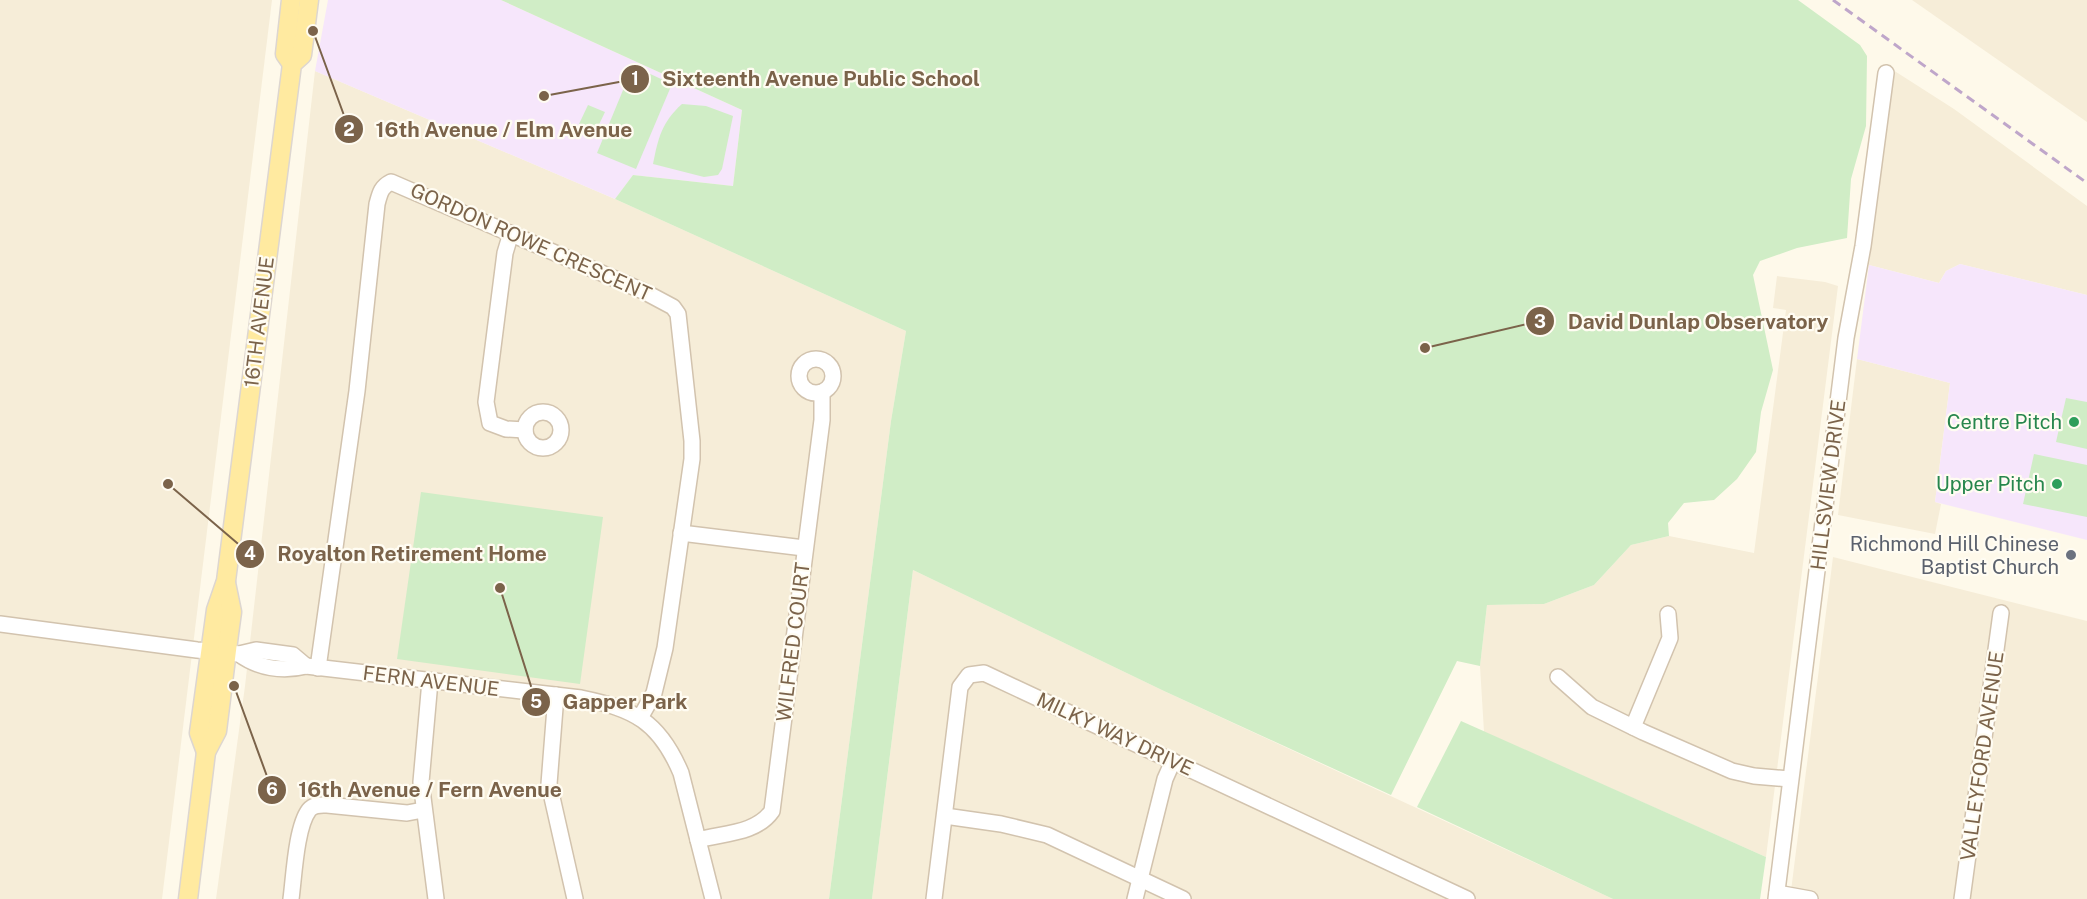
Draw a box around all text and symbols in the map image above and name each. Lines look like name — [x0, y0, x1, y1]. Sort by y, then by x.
callout: Sixteenth Avenue Public School — [620, 59, 992, 98]
text: Sixteenth Avenue Public School — [662, 66, 980, 91]
text: 1 — [631, 68, 639, 89]
callout: 16th Avenue / Elm Avenue — [334, 110, 645, 149]
text: 16th Avenue / Elm Avenue — [376, 117, 632, 142]
text: 2 — [343, 119, 355, 140]
street label: GORDON ROWE CRESCENT — [407, 178, 655, 306]
street label: 16TH AVENUE — [239, 255, 279, 389]
callout: David Dunlap Observatory — [1525, 302, 1840, 341]
text: David Dunlap Observatory — [1568, 309, 1829, 334]
text: 3 — [1534, 311, 1546, 332]
street label: HILLSVIEW DRIVE — [1806, 398, 1850, 572]
place label: Centre Pitch — [1947, 410, 2062, 434]
marker: Centre Pitch — [2067, 415, 2081, 429]
place label: Upper Pitch — [1936, 472, 2045, 496]
marker: Upper Pitch — [2050, 477, 2064, 491]
place label: Richmond Hill Chinese Baptist Church — [1850, 532, 2059, 579]
callout: Royalton Retirement Home — [235, 534, 559, 573]
text: Royalton Retirement Home — [277, 541, 547, 566]
text: 4 — [244, 543, 256, 564]
marker: Richmond Hill Chinese Baptist Church — [2064, 548, 2078, 562]
street label: WILFRED COURT — [771, 561, 815, 723]
street label: VALLEYFORD AVENUE — [1955, 650, 2009, 862]
street label: FERN AVENUE — [361, 661, 501, 701]
callout: Gapper Park — [521, 683, 700, 722]
street label: MILKY WAY DRIVE — [1033, 687, 1197, 781]
text: Gapper Park — [563, 689, 687, 714]
text: 5 — [530, 691, 542, 712]
callout: 16th Avenue / Fern Avenue — [257, 771, 574, 810]
text: 16th Avenue / Fern Avenue — [298, 777, 562, 802]
text: 6 — [266, 779, 278, 800]

